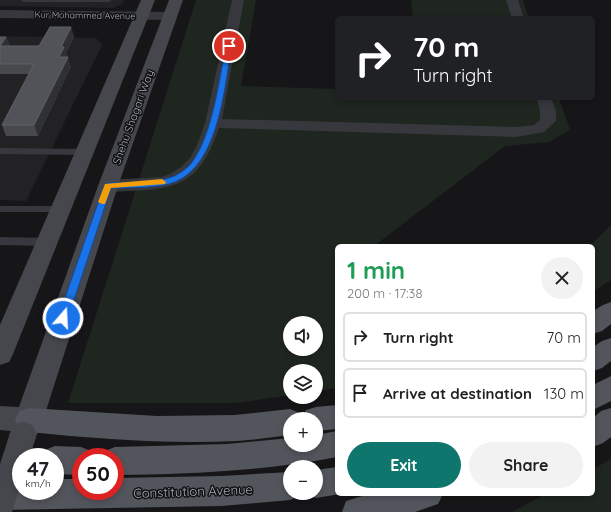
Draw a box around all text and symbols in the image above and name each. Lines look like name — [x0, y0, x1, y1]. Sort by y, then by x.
street label: Kur Mohammed Avenue — [35, 9, 135, 21]
pin — [212, 29, 246, 63]
text: 70 m — [413, 29, 479, 64]
icon: right — [347, 32, 399, 84]
icon: arrive — [218, 35, 240, 57]
text: Turn right — [413, 64, 493, 87]
street label: Shehu Shagari Way — [109, 68, 157, 166]
text: 1 min — [347, 255, 405, 285]
button: close — [541, 257, 583, 299]
text: 200 m · 17:38 — [347, 285, 422, 301]
position arrow — [42, 297, 84, 339]
map controls — [283, 316, 323, 500]
button: sound — [283, 316, 323, 356]
icon: right — [349, 326, 371, 348]
text: Turn right — [383, 328, 454, 347]
text: 70 m — [547, 328, 581, 347]
button: layers — [283, 364, 323, 404]
icon: arrive — [349, 382, 371, 404]
text: Arrive at destination — [383, 384, 532, 403]
text: 130 m — [544, 384, 584, 403]
button: + — [283, 412, 323, 452]
button: Exit — [347, 442, 461, 488]
button: Share — [469, 442, 583, 488]
speed limit sign: 50 — [72, 448, 124, 500]
text: 47 — [27, 456, 49, 481]
button: − — [283, 460, 323, 500]
text: km/h — [25, 477, 51, 490]
street label: Constitution Avenue — [133, 481, 253, 501]

